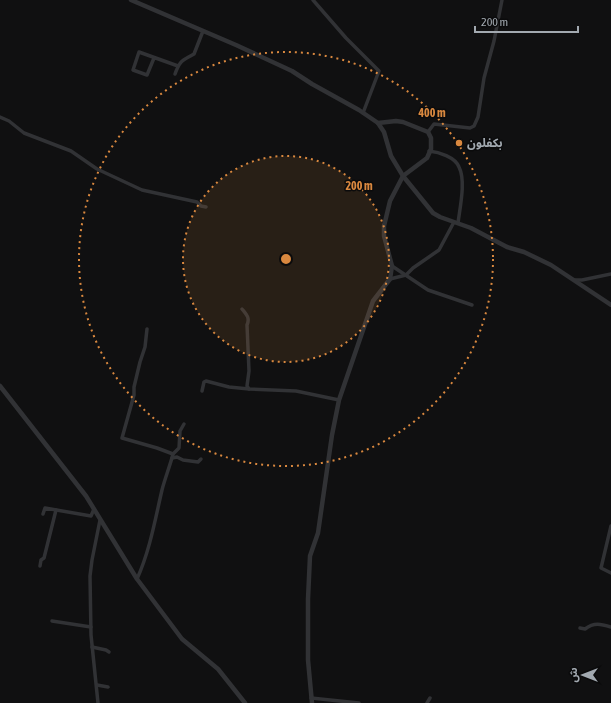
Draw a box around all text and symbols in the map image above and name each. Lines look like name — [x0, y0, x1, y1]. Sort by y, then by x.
scale bar — [475, 8, 578, 34]
text: 200 m — [481, 15, 508, 29]
text: 400 m — [417, 106, 446, 120]
place label: بكفلون — [467, 136, 503, 150]
marker: بكفلون — [454, 138, 464, 148]
text: 200 m — [345, 179, 373, 193]
centre of rings — [279, 252, 293, 266]
north arrow — [563, 655, 603, 695]
text: ش — [567, 667, 580, 683]

